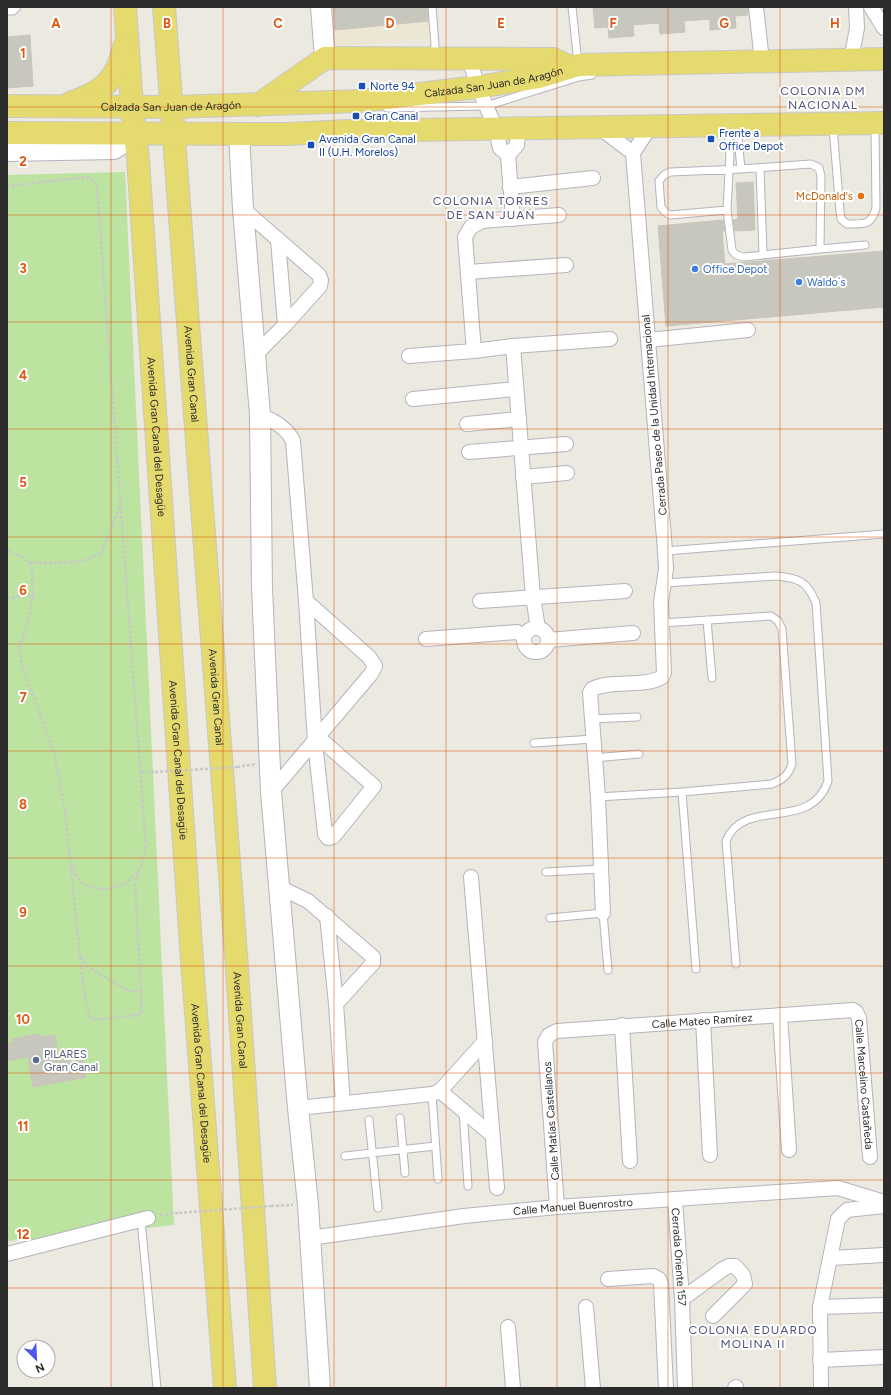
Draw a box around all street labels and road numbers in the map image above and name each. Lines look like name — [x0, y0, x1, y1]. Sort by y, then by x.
street label: Calzada San Juan de Aragón — [424, 64, 564, 100]
street label: Calzada San Juan de Aragón — [101, 99, 241, 114]
street label: Cerrada Paseo de la Unidad Internacional — [639, 314, 670, 516]
street label: Avenida Gran Canal — [181, 325, 202, 423]
street label: Avenida Gran Canal del Desagüe — [144, 357, 168, 517]
street label: Avenida Gran Canal — [206, 648, 226, 746]
street label: Avenida Gran Canal del Desagüe — [166, 680, 190, 840]
street label: Avenida Gran Canal — [230, 971, 250, 1069]
street label: Avenida Gran Canal del Desagüe — [188, 1003, 214, 1164]
street label: Calle Mateo Ramírez — [651, 1011, 753, 1031]
street label: Calle Marcelino Castañeda — [852, 1019, 875, 1150]
street label: Calle Matías Castellanos — [541, 1061, 562, 1181]
street label: Calle Manuel Buenrostro — [513, 1196, 633, 1218]
street label: Cerrada Oriente 157 — [669, 1207, 688, 1306]

